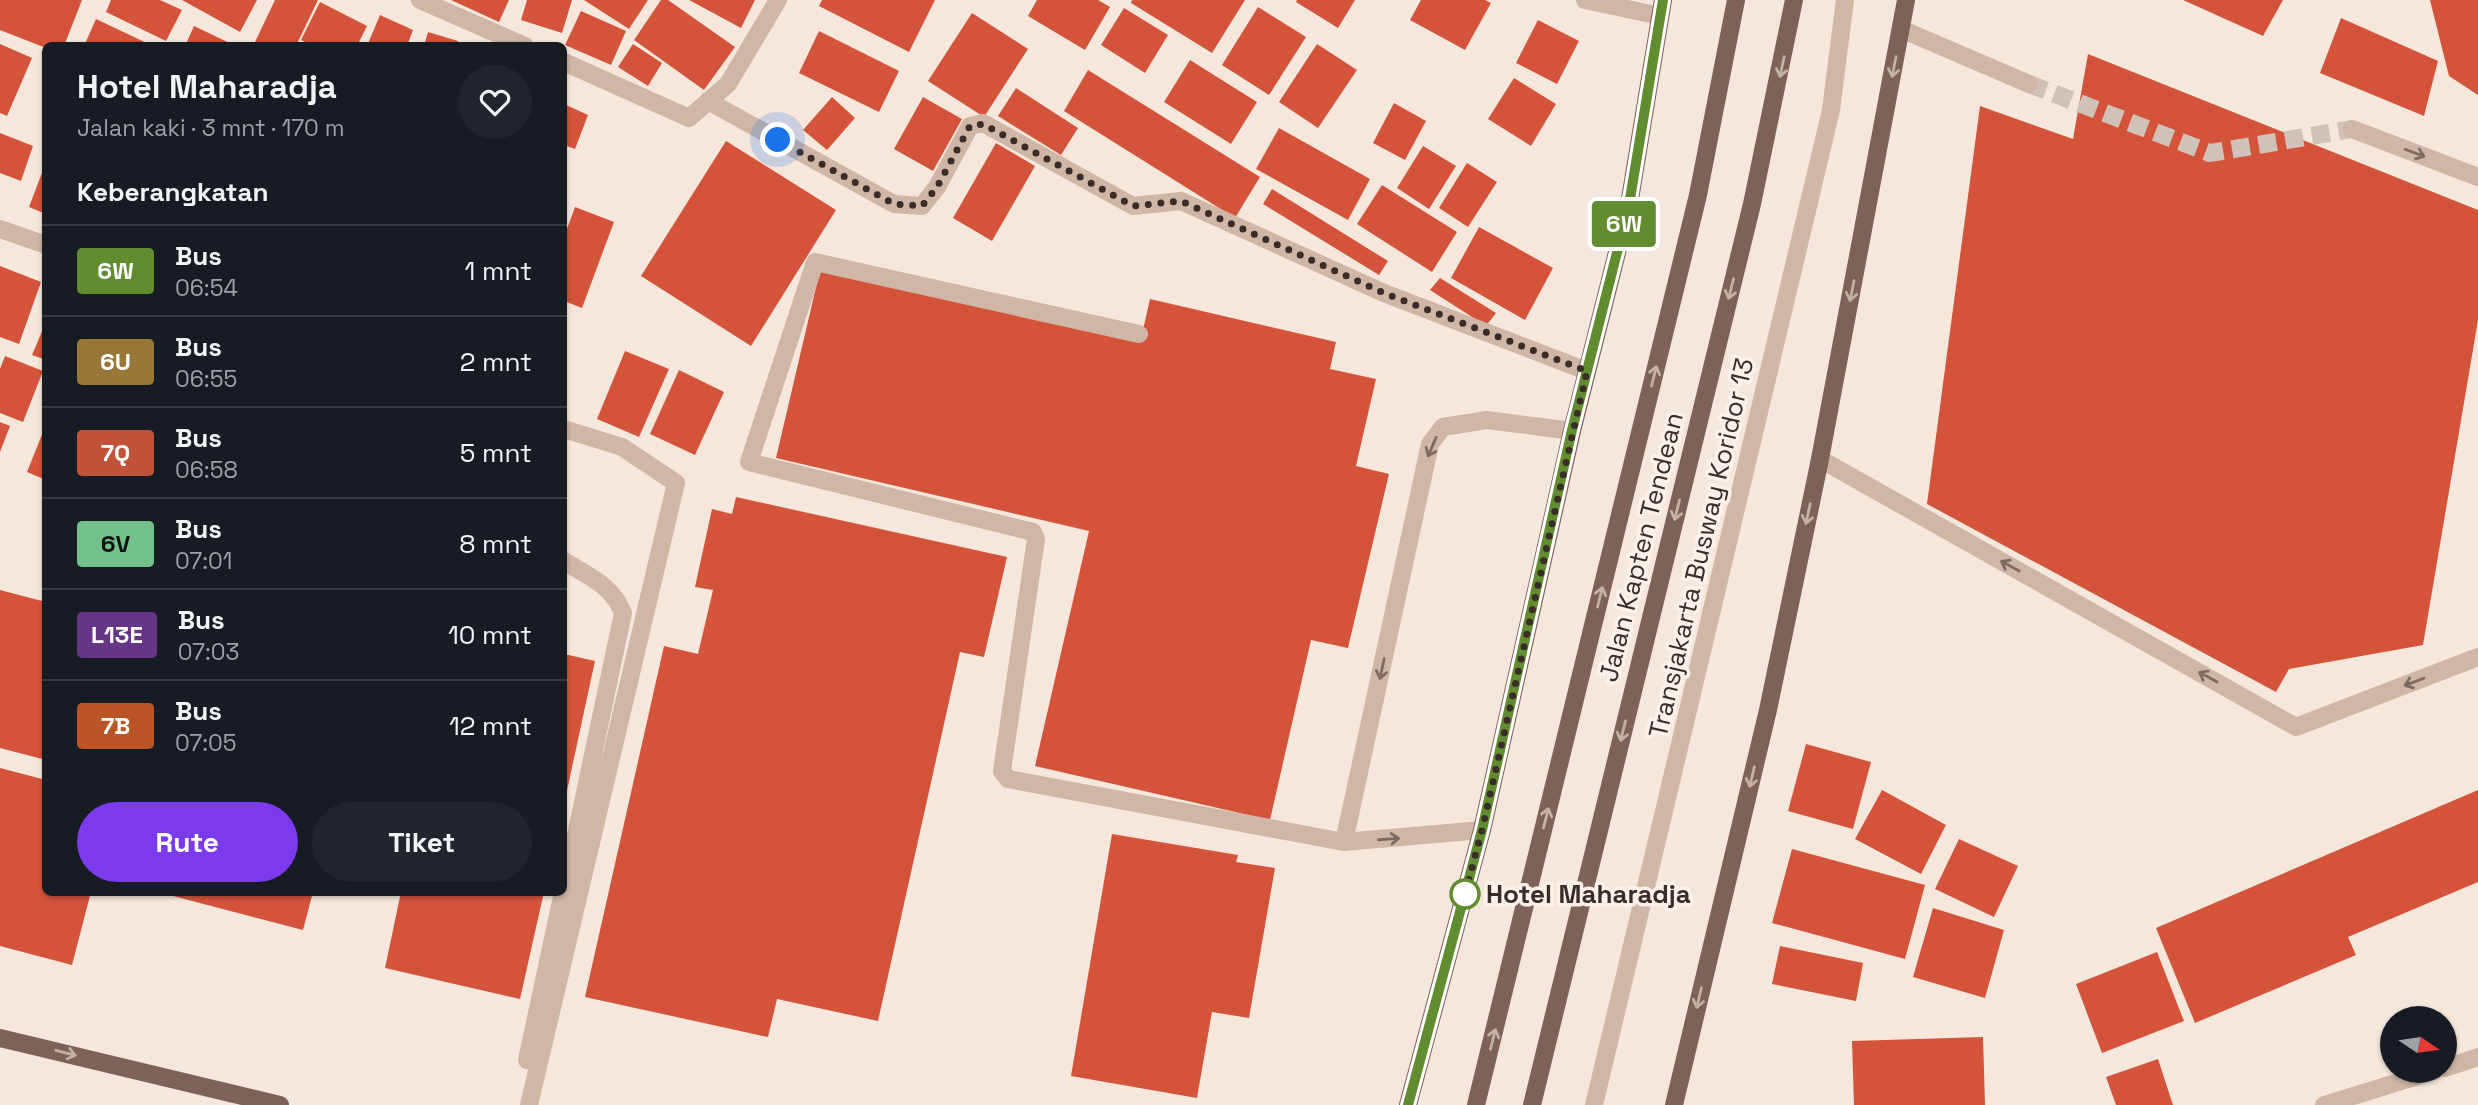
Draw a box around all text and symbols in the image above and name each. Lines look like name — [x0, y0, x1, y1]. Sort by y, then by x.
one-way arrow — [1774, 55, 1788, 78]
one-way arrow — [1887, 55, 1900, 78]
button: heart — [458, 65, 532, 139]
text: Hotel Maharadja — [77, 66, 337, 108]
text: Jalan kaki · 3 mnt · 170 m — [77, 113, 345, 143]
your location — [760, 122, 795, 157]
one-way arrow — [2404, 148, 2425, 160]
text: Keberangkatan — [77, 175, 269, 209]
line badge: 6W — [1592, 201, 1656, 247]
text: 6W — [1606, 208, 1642, 239]
text: Bus — [175, 239, 222, 273]
text: 1 mnt — [465, 254, 532, 288]
text: 6W — [97, 255, 134, 286]
text: 06:54 — [175, 273, 238, 303]
one-way arrow — [1724, 277, 1737, 300]
one-way arrow — [1844, 279, 1858, 302]
text: Bus — [175, 330, 222, 364]
text: 2 mnt — [460, 345, 532, 379]
text: 6U — [100, 346, 131, 377]
street label: Transjakarta Busway Koridor 13 — [1641, 355, 1761, 741]
text: 06:55 — [175, 364, 237, 394]
one-way arrow — [1648, 365, 1661, 387]
street label: Jalan Kapten Tendean — [1591, 409, 1691, 685]
text: Bus — [175, 421, 222, 455]
text: 5 mnt — [460, 436, 532, 470]
one-way arrow — [1424, 436, 1437, 457]
text: 7Q — [101, 437, 130, 468]
text: 06:58 — [175, 455, 238, 485]
one-way arrow — [1670, 498, 1683, 521]
one-way arrow — [1801, 502, 1815, 525]
text: Bus — [175, 512, 222, 546]
text: 8 mnt — [459, 527, 532, 561]
text: 6V — [101, 528, 130, 559]
text: 07:01 — [175, 546, 232, 576]
one-way arrow — [2000, 559, 2020, 573]
one-way arrow — [1594, 586, 1607, 609]
text: Bus — [178, 603, 225, 637]
text: 10 mnt — [448, 618, 532, 652]
text: L13E — [91, 619, 143, 650]
text: 07:03 — [178, 637, 240, 667]
one-way arrow — [1374, 657, 1388, 680]
one-way arrow — [2198, 670, 2219, 683]
one-way arrow — [2404, 676, 2426, 689]
text: Bus — [175, 694, 222, 728]
text: 12 mnt — [449, 709, 532, 743]
text: 7B — [101, 710, 130, 741]
one-way arrow — [1616, 719, 1629, 742]
text: 07:05 — [175, 728, 237, 758]
one-way arrow — [1745, 765, 1758, 788]
button: Rute — [77, 802, 298, 882]
button: Tiket — [312, 802, 532, 882]
one-way arrow — [1540, 807, 1554, 830]
one-way arrow — [1377, 832, 1399, 845]
place label: Hotel Maharadja — [1486, 877, 1691, 911]
marker: Hotel Maharadja — [1450, 879, 1480, 909]
one-way arrow — [1692, 986, 1705, 1009]
north arrow — [2380, 1006, 2457, 1083]
map controls — [2380, 1006, 2457, 1083]
one-way arrow — [1486, 1028, 1500, 1051]
one-way arrow — [54, 1047, 77, 1061]

